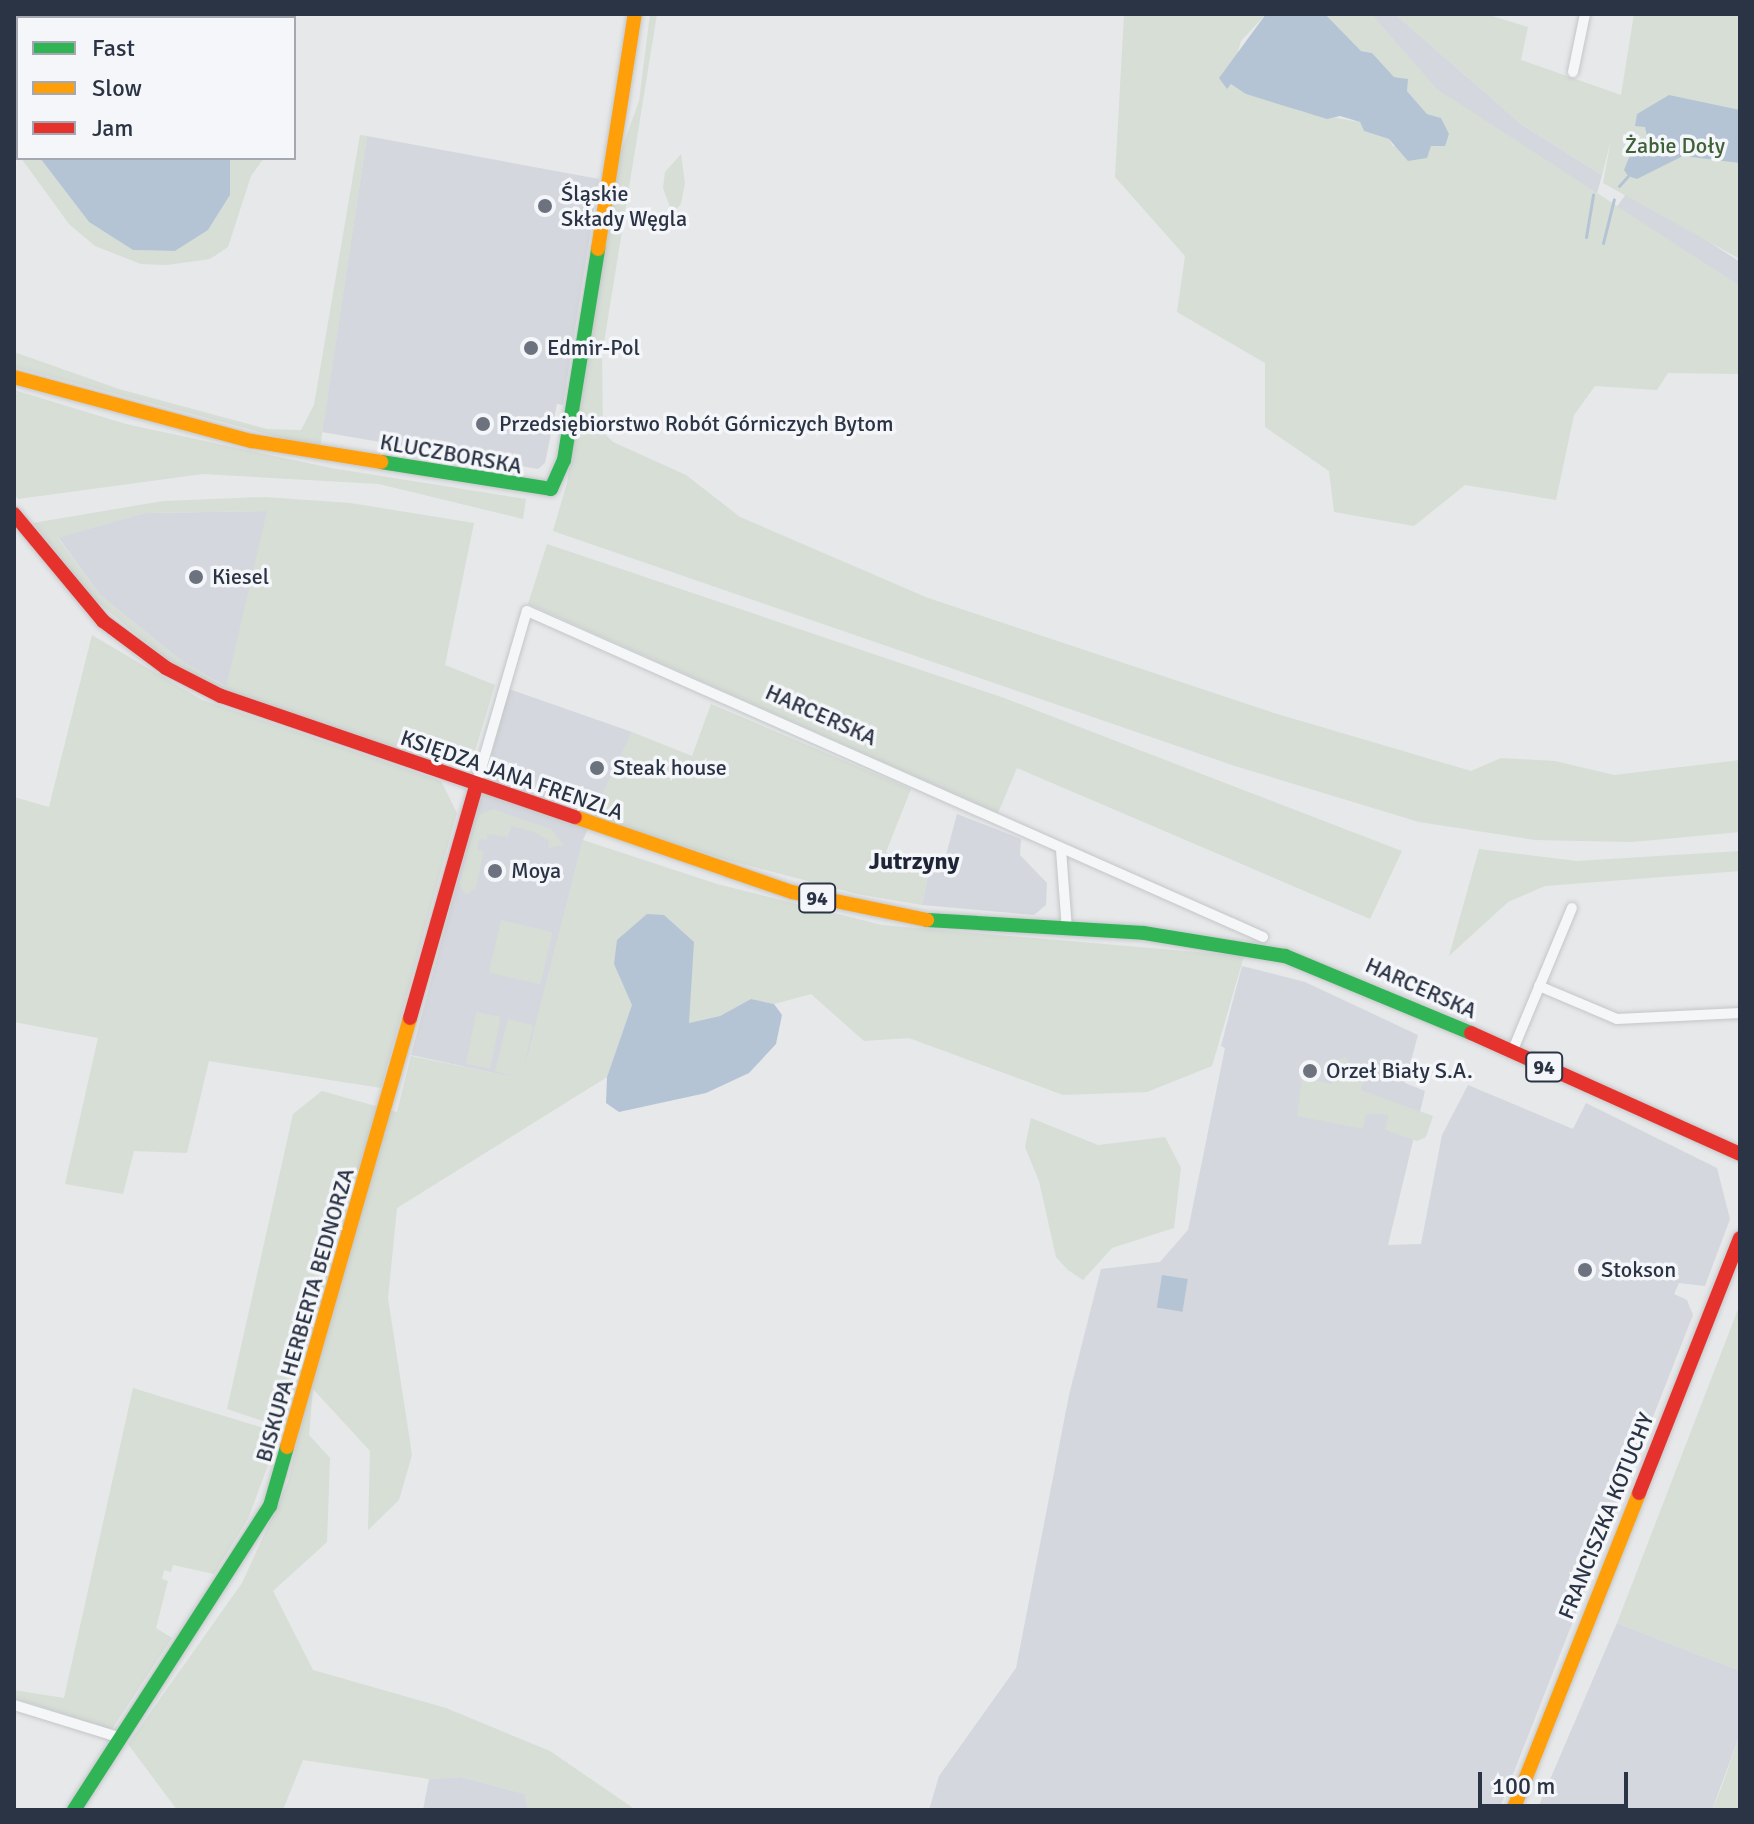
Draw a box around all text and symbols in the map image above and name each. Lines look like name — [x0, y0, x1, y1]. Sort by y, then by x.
legend — [16, 16, 296, 160]
text: Fast — [92, 33, 135, 63]
text: Slow — [92, 73, 142, 103]
text: Jam — [92, 113, 133, 143]
park label: Żabie Doły — [1625, 133, 1725, 159]
place label: Śląskie Składy Węgla — [561, 180, 687, 232]
marker: Śląskie Składy Węgla — [536, 197, 554, 215]
place label: Edmir-Pol — [547, 335, 640, 361]
marker: Edmir-Pol — [522, 339, 540, 357]
place label: Przedsiębiorstwo Robót Górniczych Bytom — [499, 411, 894, 437]
marker: Przedsiębiorstwo Robót Górniczych Bytom — [474, 415, 492, 433]
street label: KLUCZBORSKA — [378, 429, 524, 479]
place label: Kiesel — [212, 564, 269, 590]
marker: Kiesel — [187, 568, 205, 586]
street label: HARCERSKA — [761, 679, 881, 751]
street label: KSIĘDZA JANA FRENZLA — [397, 724, 627, 826]
place label: Steak house — [613, 755, 727, 781]
marker: Steak house — [588, 759, 606, 777]
district label: Jutrzyny — [869, 848, 959, 876]
place label: Moya — [511, 858, 561, 884]
marker: Moya — [486, 862, 504, 880]
road number: 94 — [797, 882, 837, 914]
street label: HARCERSKA — [1361, 952, 1481, 1024]
road number: 94 — [1524, 1051, 1564, 1083]
place label: Orzeł Biały S.A. — [1326, 1058, 1473, 1084]
marker: Orzeł Biały S.A. — [1301, 1062, 1319, 1080]
street label: BISKUPA HERBERTA BEDNORZA — [250, 1165, 360, 1465]
place label: Stokson — [1601, 1257, 1676, 1283]
marker: Stokson — [1576, 1261, 1594, 1279]
street label: FRANCISZKA KOTUCHY — [1553, 1409, 1659, 1623]
scale bar — [1482, 1756, 1632, 1806]
text: 100 m — [1492, 1771, 1555, 1801]

